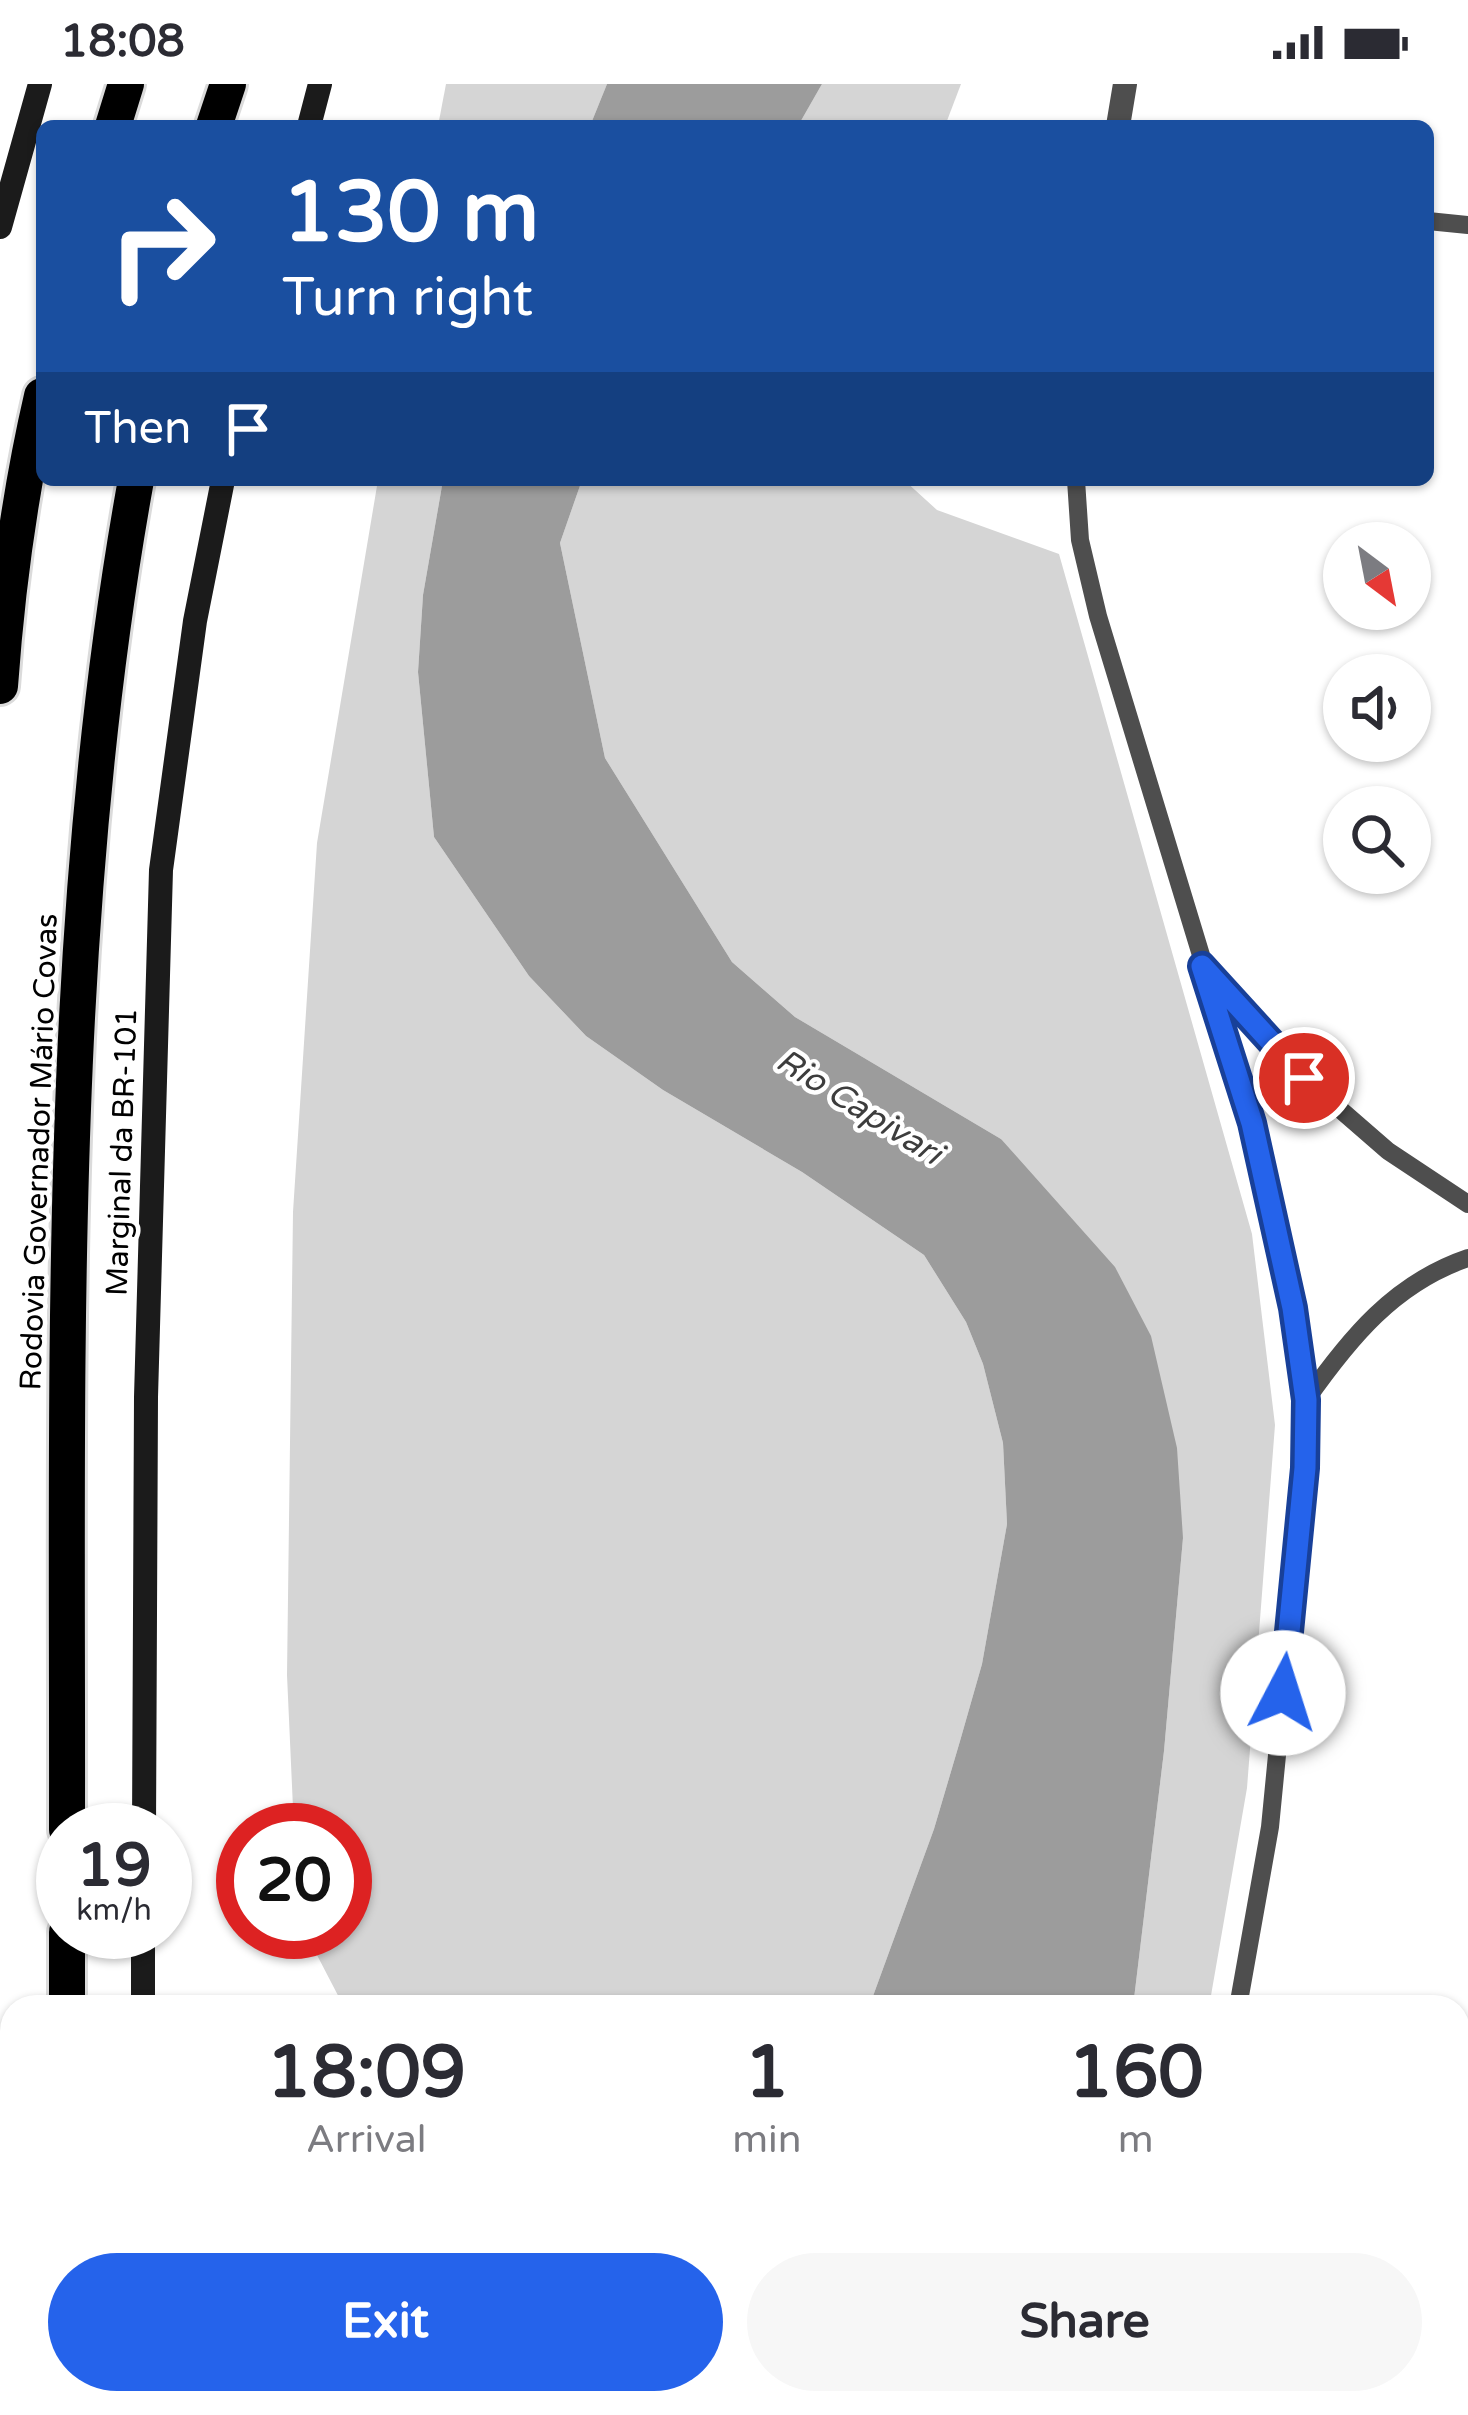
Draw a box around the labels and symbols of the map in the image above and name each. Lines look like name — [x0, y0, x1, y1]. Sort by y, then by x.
north arrow — [1323, 522, 1431, 630]
street label: Rodovia Governador Mário Covas — [12, 913, 66, 1391]
street label: Marginal da BR-101 — [98, 1007, 146, 1297]
pin — [1253, 1027, 1355, 1129]
water label: Rio Capivari — [769, 1041, 952, 1175]
position arrow — [1220, 1630, 1346, 1756]
speed limit sign: 20 — [216, 1803, 372, 1959]

